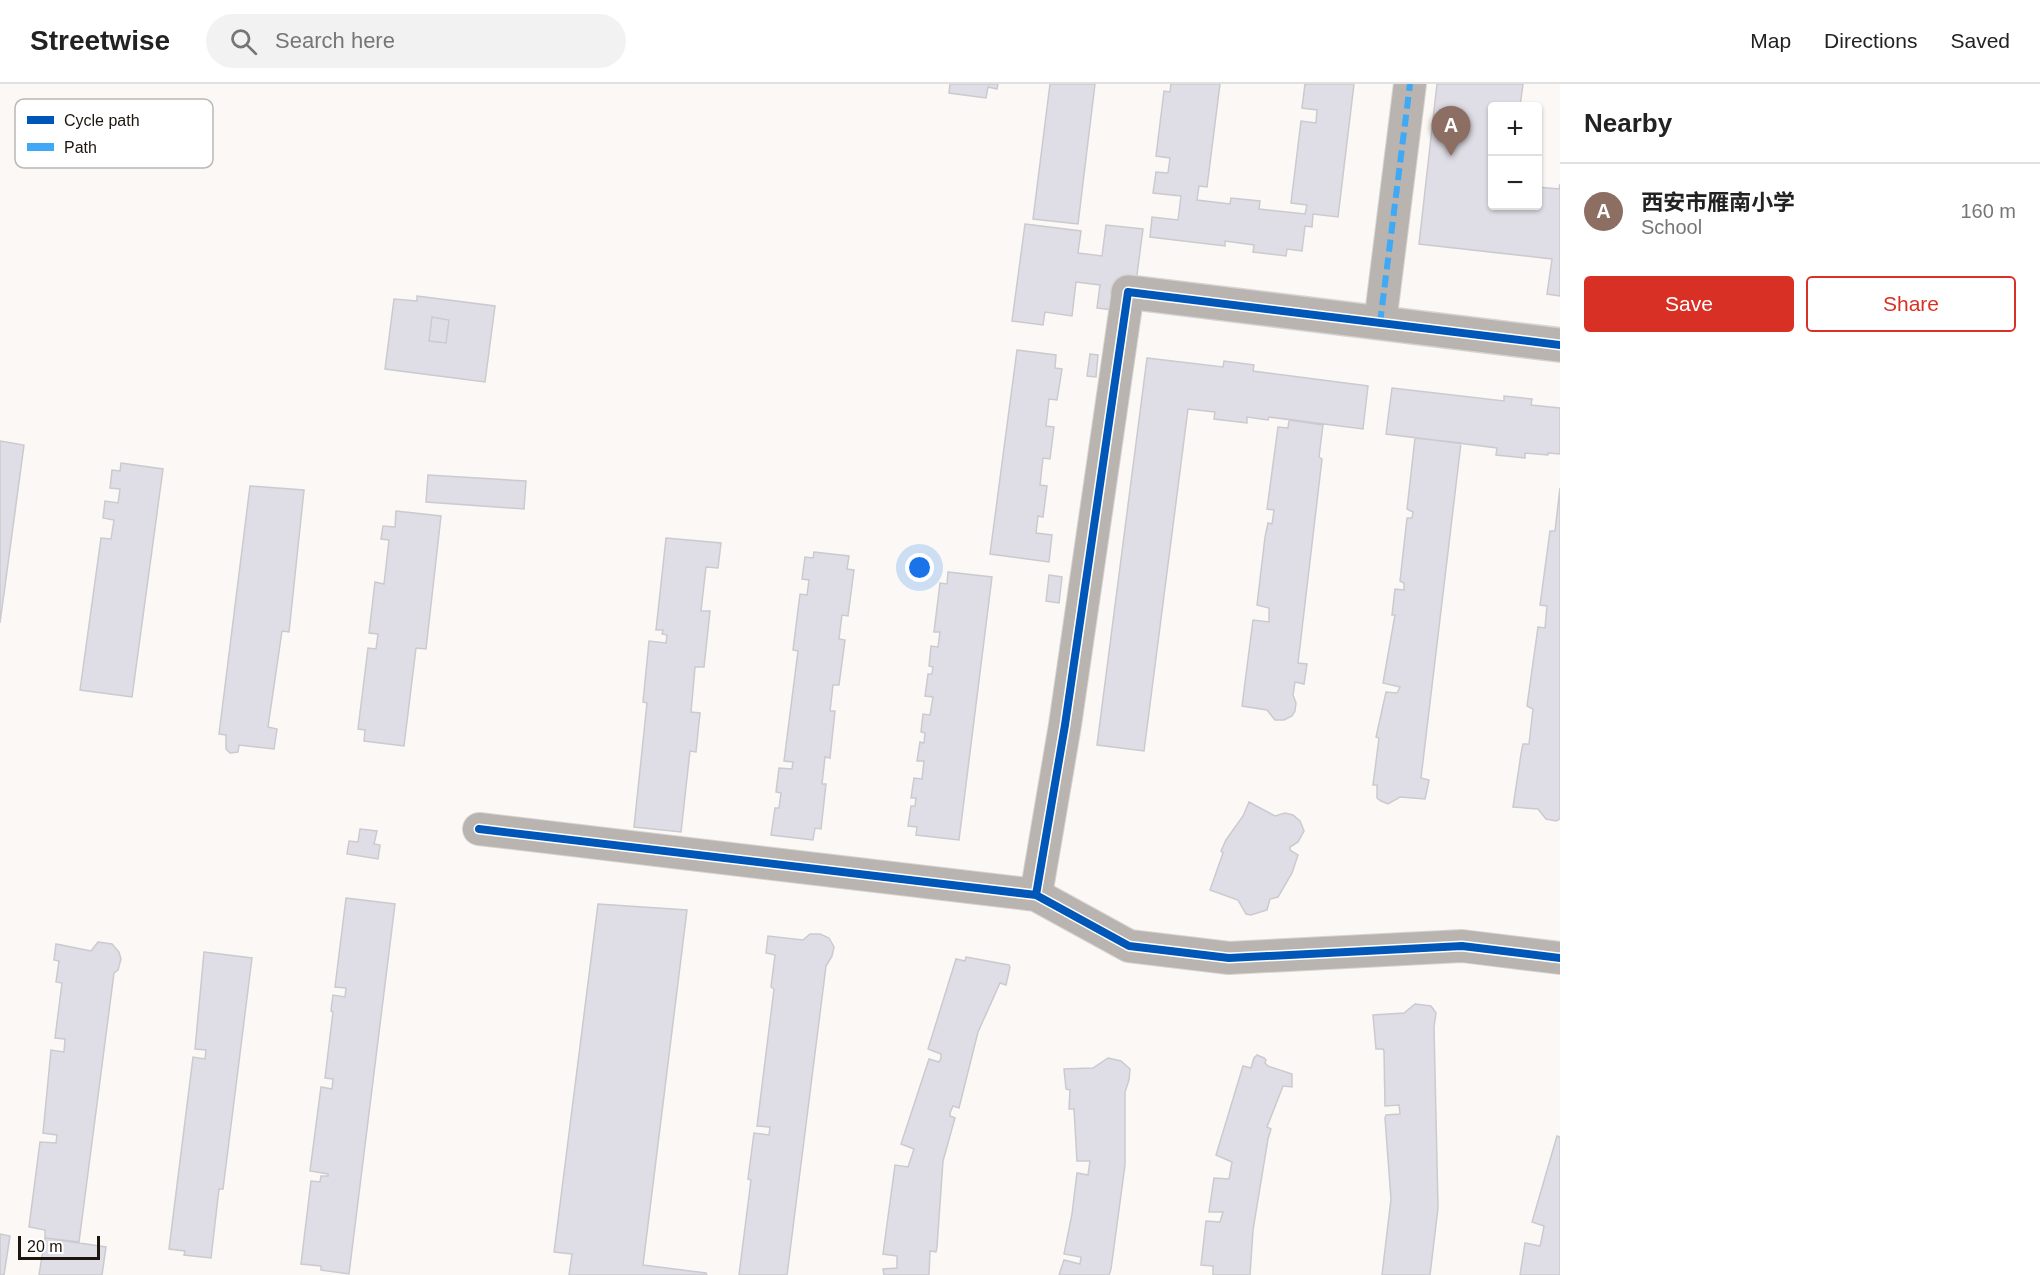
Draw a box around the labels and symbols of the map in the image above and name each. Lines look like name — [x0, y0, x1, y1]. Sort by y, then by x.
legend — [15, 99, 213, 168]
pin: A — [1432, 106, 1470, 156]
text: Cycle path — [64, 112, 140, 129]
text: Path — [64, 139, 97, 156]
your location — [905, 553, 934, 582]
scale bar — [18, 1233, 100, 1260]

